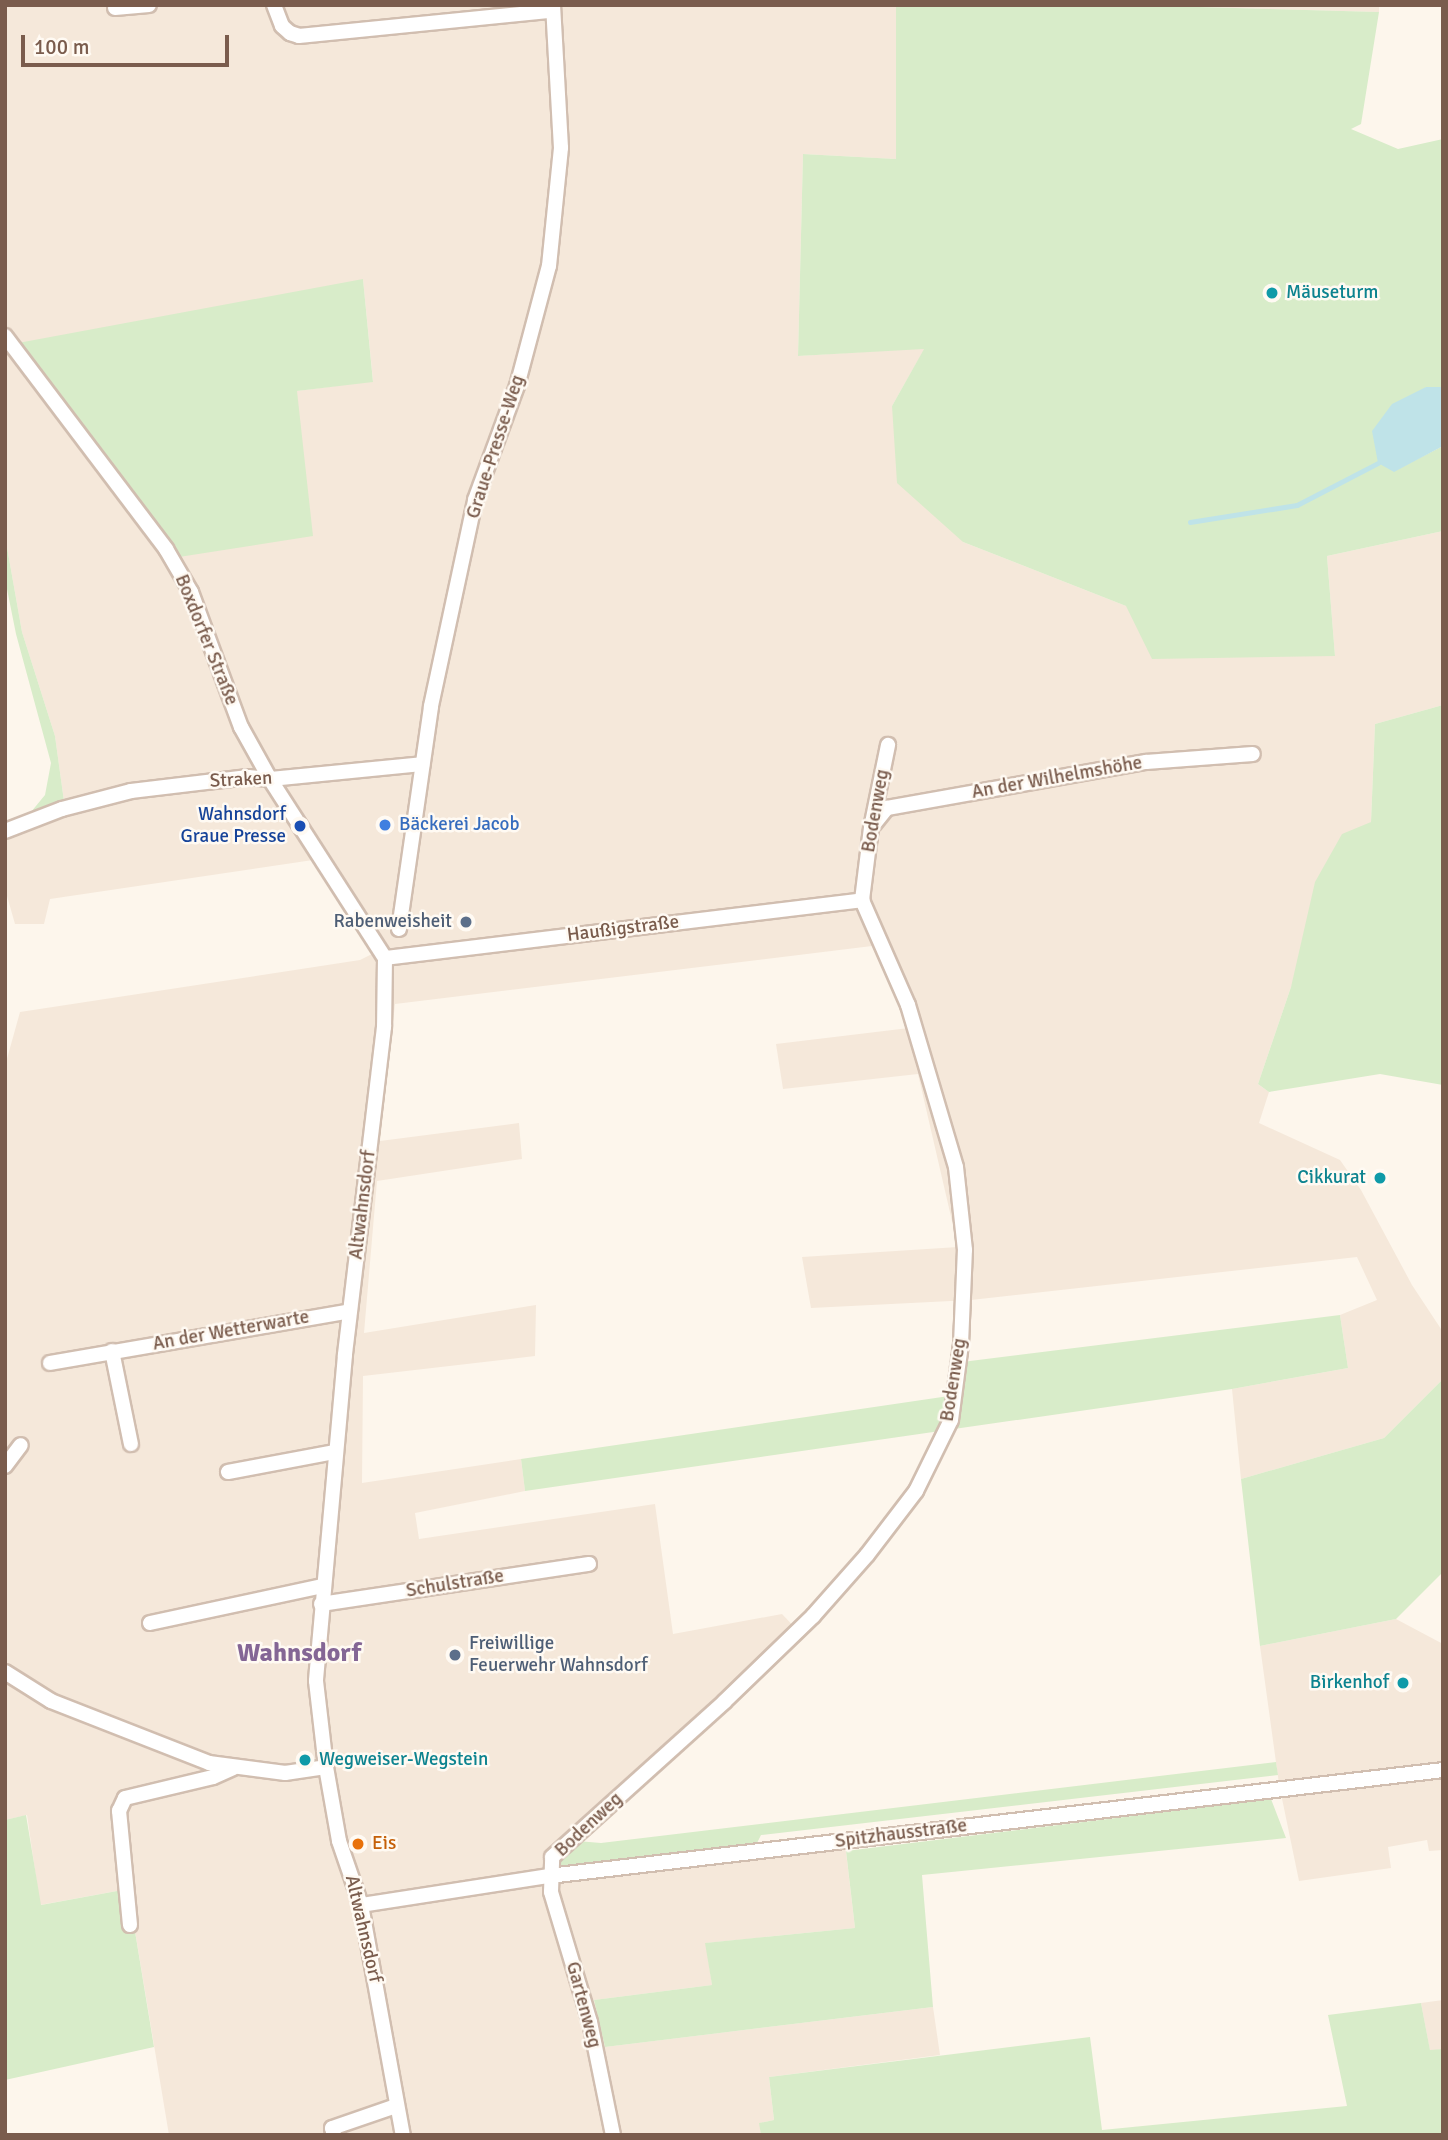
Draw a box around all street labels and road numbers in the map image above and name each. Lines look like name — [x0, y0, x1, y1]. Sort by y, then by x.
street label: Graue-Presse-Weg — [462, 372, 530, 522]
street label: Boxdorfer Straße — [169, 571, 243, 709]
street label: An der Wilhelmshöhe — [970, 752, 1144, 804]
street label: Straken — [209, 767, 273, 793]
street label: Bodenweg — [857, 768, 895, 854]
street label: Haußigstraße — [566, 911, 680, 947]
street label: Altwahnsdorf — [345, 1149, 381, 1261]
street label: An der Wetterwarte — [151, 1306, 311, 1356]
street label: Bodenweg — [936, 1337, 972, 1423]
street label: Schulstraße — [404, 1565, 506, 1603]
street label: Bodenweg — [550, 1788, 628, 1862]
street label: Spitzhausstraße — [834, 1815, 968, 1853]
street label: Altwahnsdorf — [340, 1873, 386, 1985]
street label: Gartenweg — [561, 1959, 605, 2051]

